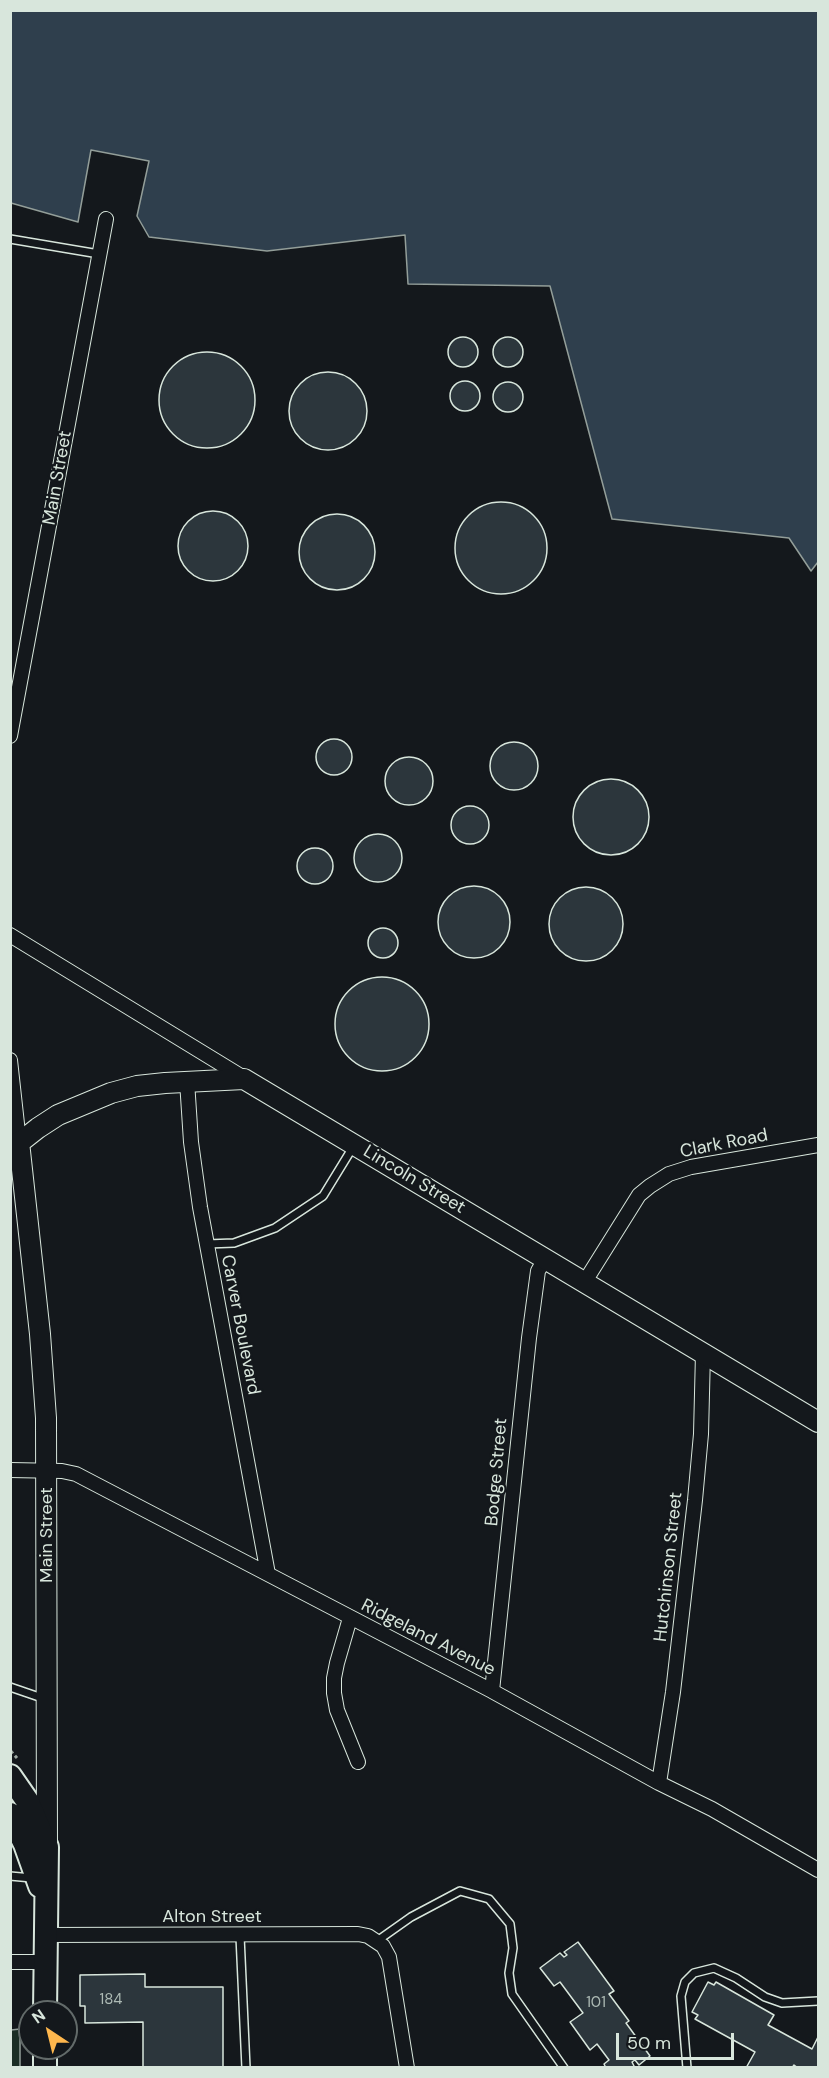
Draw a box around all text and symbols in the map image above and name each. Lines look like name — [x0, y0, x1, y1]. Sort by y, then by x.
street label: Main Street — [39, 429, 77, 527]
street label: Clark Road — [678, 1125, 770, 1163]
street label: Lincoln Street — [359, 1141, 469, 1219]
street label: Carver Boulevard — [216, 1253, 264, 1397]
street label: Bodge Street — [482, 1417, 512, 1527]
street label: Main Street — [36, 1487, 58, 1583]
street label: Hutchinson Street — [650, 1491, 688, 1643]
street label: Ridgeland Avenue — [357, 1595, 499, 1681]
street label: Alton Street — [162, 1906, 262, 1928]
house number: 184 — [100, 1991, 122, 2009]
house number: 101 — [586, 1994, 606, 2012]
north arrow — [18, 2000, 78, 2060]
text: N — [28, 2005, 49, 2028]
scale bar — [619, 2021, 738, 2059]
text: 50 m — [627, 2031, 671, 2055]

